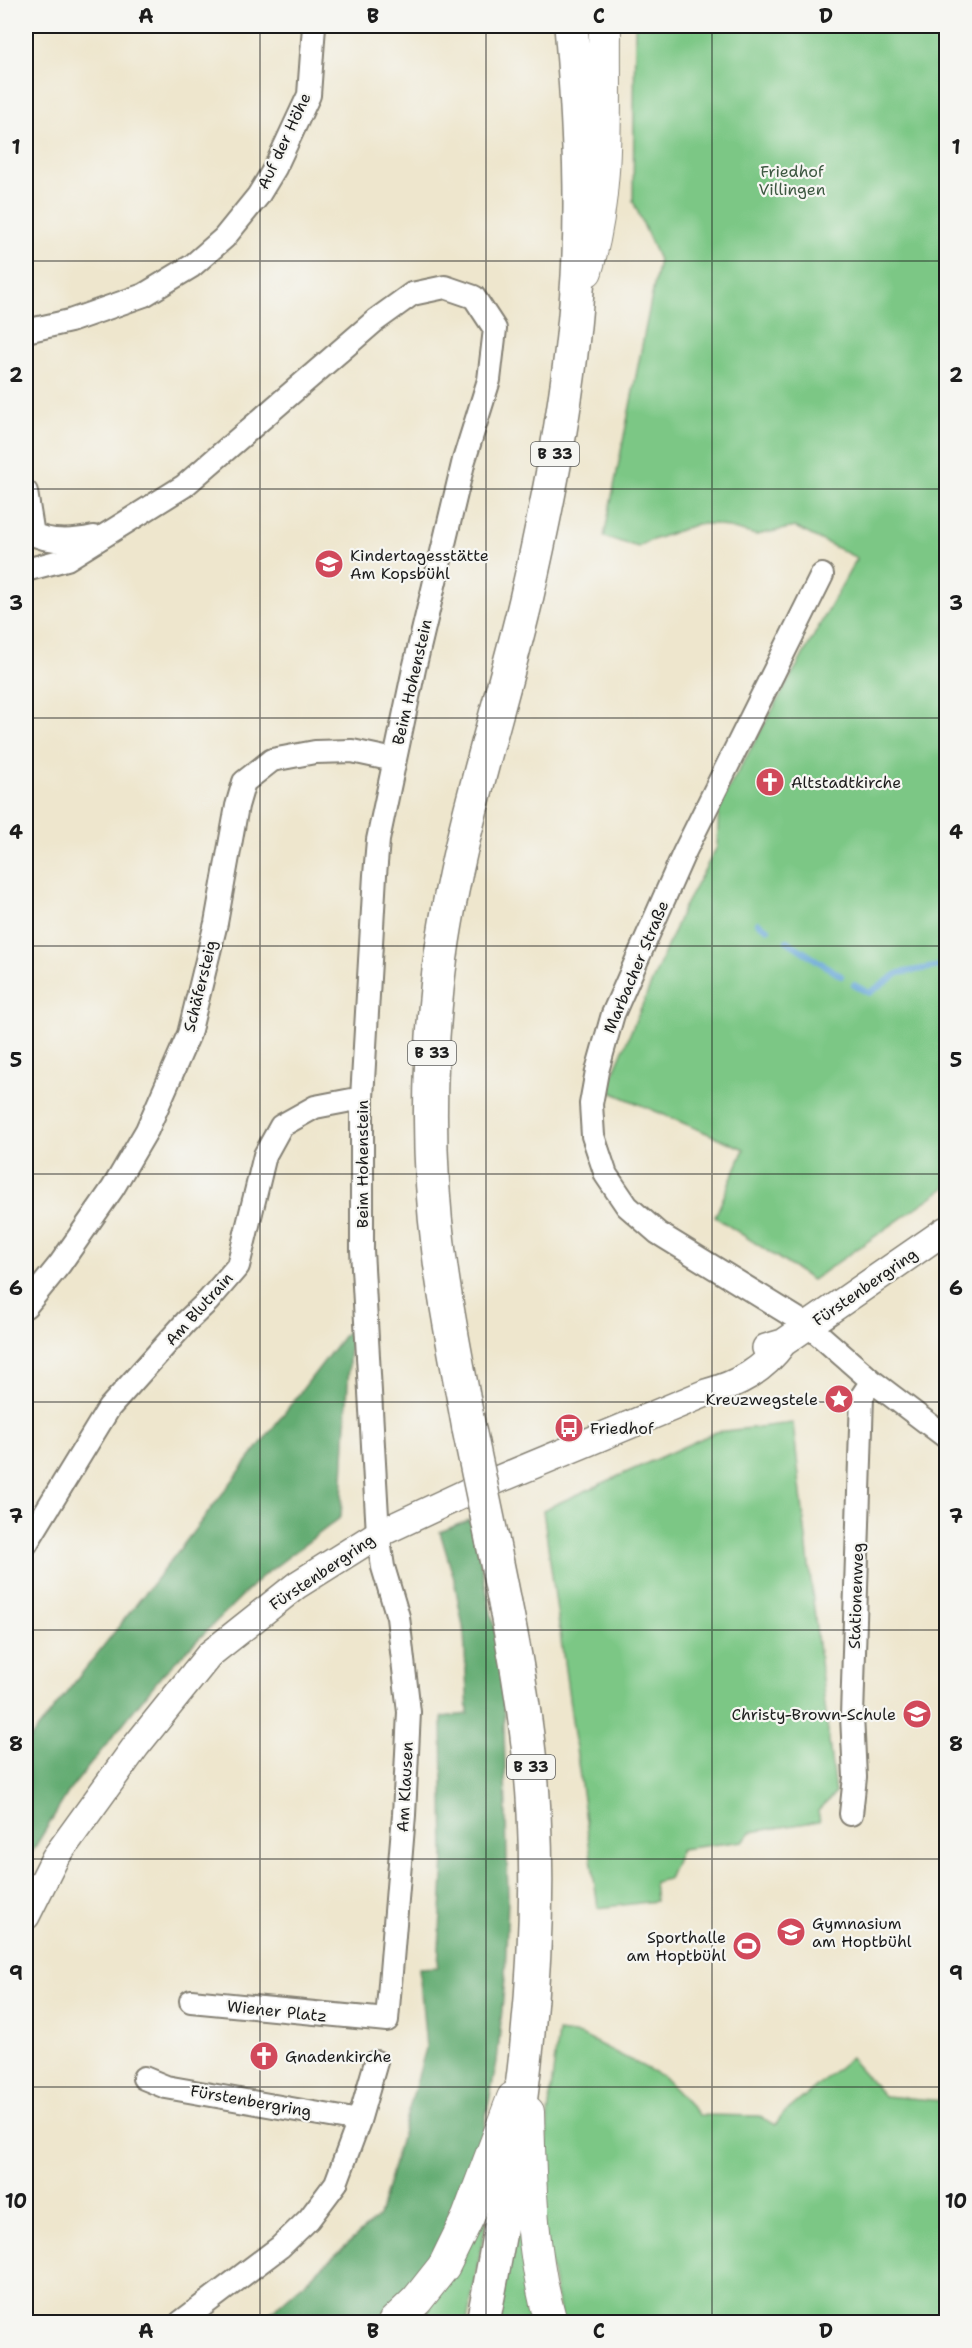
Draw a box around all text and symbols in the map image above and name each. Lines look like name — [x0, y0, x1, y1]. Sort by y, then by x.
text: A — [138, 3, 154, 29]
text: B — [367, 3, 379, 29]
text: C — [593, 3, 605, 29]
text: D — [819, 3, 833, 29]
street label: Auf der Höhe — [252, 89, 316, 193]
text: 1 — [11, 134, 21, 160]
text: 1 — [951, 134, 961, 160]
park label: Friedhof Villingen — [758, 161, 826, 200]
text: 2 — [9, 362, 23, 388]
text: 2 — [949, 362, 963, 388]
road number: B 33 — [531, 442, 579, 466]
place label: Kindertagesstätte Am Kopsbühl — [350, 545, 489, 584]
school or university icon: Kindertagesstätte Am Kopsbühl — [313, 548, 345, 580]
text: 3 — [9, 590, 23, 616]
text: 3 — [949, 590, 963, 616]
street label: Beim Hohenstein — [387, 617, 437, 747]
church icon: Altstadtkirche — [754, 766, 786, 798]
place label: Altstadtkirche — [791, 772, 901, 793]
text: 4 — [9, 819, 23, 845]
text: 4 — [949, 819, 963, 845]
street label: Marbacher Straße — [599, 897, 673, 1037]
street label: Schäfersteig — [178, 938, 222, 1034]
road number: B 33 — [408, 1041, 456, 1065]
text: 5 — [10, 1047, 22, 1073]
text: 5 — [950, 1047, 962, 1073]
street label: Beim Hohenstein — [352, 1100, 373, 1228]
street label: Fürstenbergring — [809, 1243, 921, 1331]
street label: Am Blutrain — [161, 1268, 238, 1350]
text: 6 — [9, 1275, 23, 1301]
text: 6 — [949, 1275, 963, 1301]
place icon: Kreuzwegstele — [823, 1383, 855, 1415]
place label: Kreuzwegstele — [706, 1389, 818, 1410]
bus stop icon: Friedhof — [553, 1412, 585, 1444]
place label: Friedhof — [590, 1418, 655, 1439]
text: 7 — [9, 1503, 23, 1529]
text: 7 — [949, 1503, 963, 1529]
street label: Fürstenbergring — [265, 1529, 379, 1615]
street label: Stationenweg — [844, 1542, 868, 1650]
school or university icon: Christy-Brown-Schule — [901, 1698, 933, 1730]
place label: Christy-Brown-Schule — [731, 1704, 896, 1725]
text: 8 — [9, 1731, 23, 1757]
text: 8 — [949, 1731, 963, 1757]
street label: Am Klausen — [392, 1741, 418, 1833]
road number: B 33 — [507, 1755, 555, 1779]
place label: Gymnasium am Hoptbühl — [812, 1913, 912, 1952]
school or university icon: Gymnasium am Hoptbühl — [775, 1916, 807, 1948]
place label: Sporthalle am Hoptbühl — [626, 1927, 726, 1966]
sports icon: Sporthalle am Hoptbühl — [731, 1930, 763, 1962]
text: 9 — [9, 1960, 23, 1986]
text: 9 — [949, 1960, 963, 1986]
street label: Wiener Platz — [226, 1995, 328, 2027]
church icon: Gnadenkirche — [248, 2040, 280, 2072]
place label: Gnadenkirche — [285, 2046, 392, 2067]
street label: Fürstenbergring — [189, 2080, 313, 2122]
text: 10 — [5, 2188, 27, 2214]
text: 10 — [945, 2188, 967, 2214]
text: A — [138, 2318, 154, 2344]
text: B — [367, 2318, 379, 2344]
text: C — [593, 2318, 605, 2344]
text: D — [819, 2318, 833, 2344]

